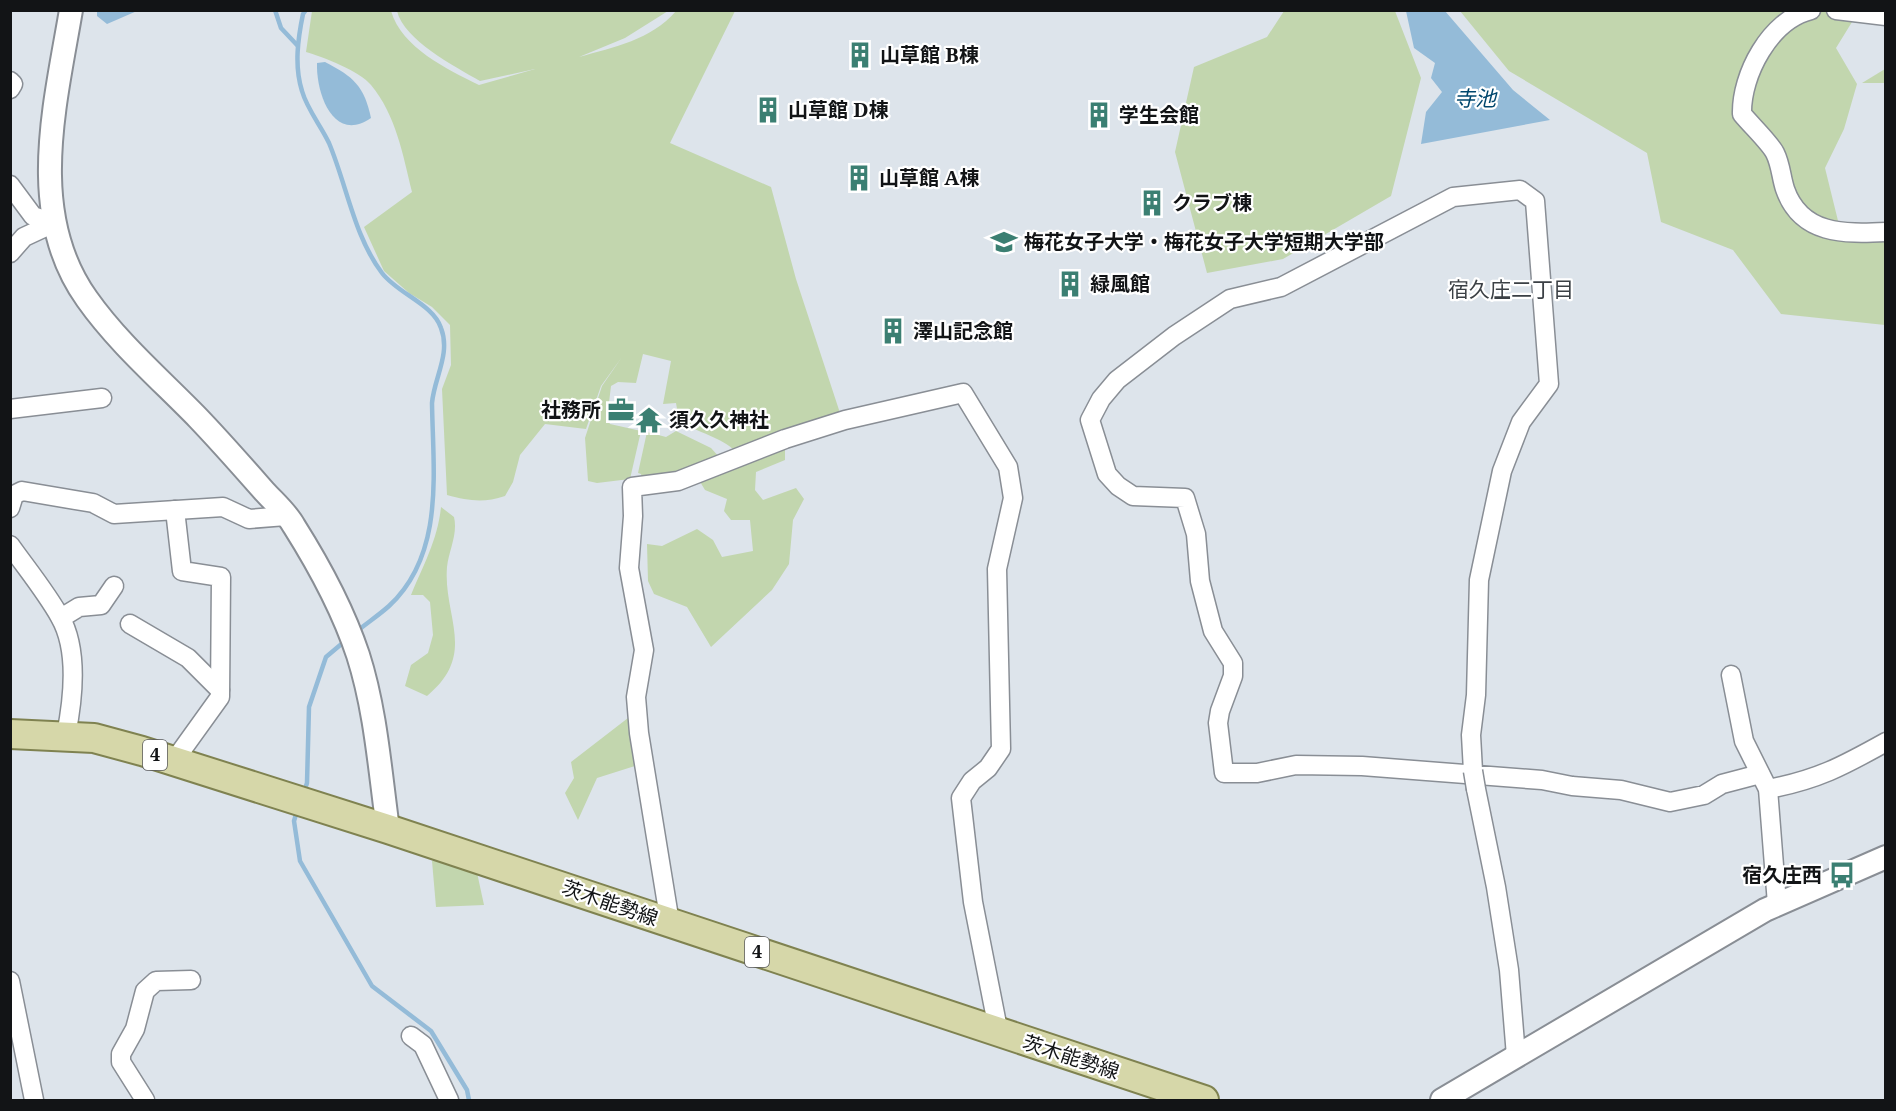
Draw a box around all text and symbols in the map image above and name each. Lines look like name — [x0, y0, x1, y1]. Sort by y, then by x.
building icon: 山草館 B棟 — [845, 40, 875, 70]
place label: 山草館 B棟 — [880, 41, 979, 68]
water label: 寺池 — [1454, 84, 1498, 112]
building icon: 山草館 D棟 — [753, 95, 783, 125]
place label: 山草館 D棟 — [788, 96, 889, 123]
building icon: 学生会館 — [1084, 100, 1114, 130]
place label: 学生会館 — [1119, 101, 1199, 128]
building icon: 山草館 A棟 — [844, 163, 874, 193]
place label: 山草館 A棟 — [879, 164, 979, 191]
building icon: クラブ棟 — [1137, 188, 1167, 218]
place label: クラブ棟 — [1172, 189, 1252, 216]
school or university icon: 梅花女子大学・梅花女子大学短期大学部 — [989, 227, 1019, 257]
place label: 梅花女子大学・梅花女子大学短期大学部 — [1024, 228, 1384, 255]
building icon: 緑風館 — [1055, 269, 1085, 299]
place label: 緑風館 — [1090, 270, 1150, 297]
district label: 宿久庄二丁目 — [1448, 275, 1574, 303]
building icon: 澤山記念館 — [878, 316, 908, 346]
place label: 澤山記念館 — [913, 317, 1013, 344]
office icon: 社務所 — [606, 395, 636, 425]
place label: 社務所 — [541, 396, 601, 423]
temple icon: 須久久神社 — [634, 405, 664, 435]
place label: 須久久神社 — [669, 406, 769, 433]
road number: 4 — [143, 740, 167, 770]
bus stop icon: 宿久庄西 — [1827, 860, 1857, 890]
place label: 宿久庄西 — [1742, 861, 1822, 888]
street label: 茨木能勢線 — [558, 873, 662, 932]
road number: 4 — [745, 937, 769, 967]
street label: 茨木能勢線 — [1019, 1028, 1123, 1085]

